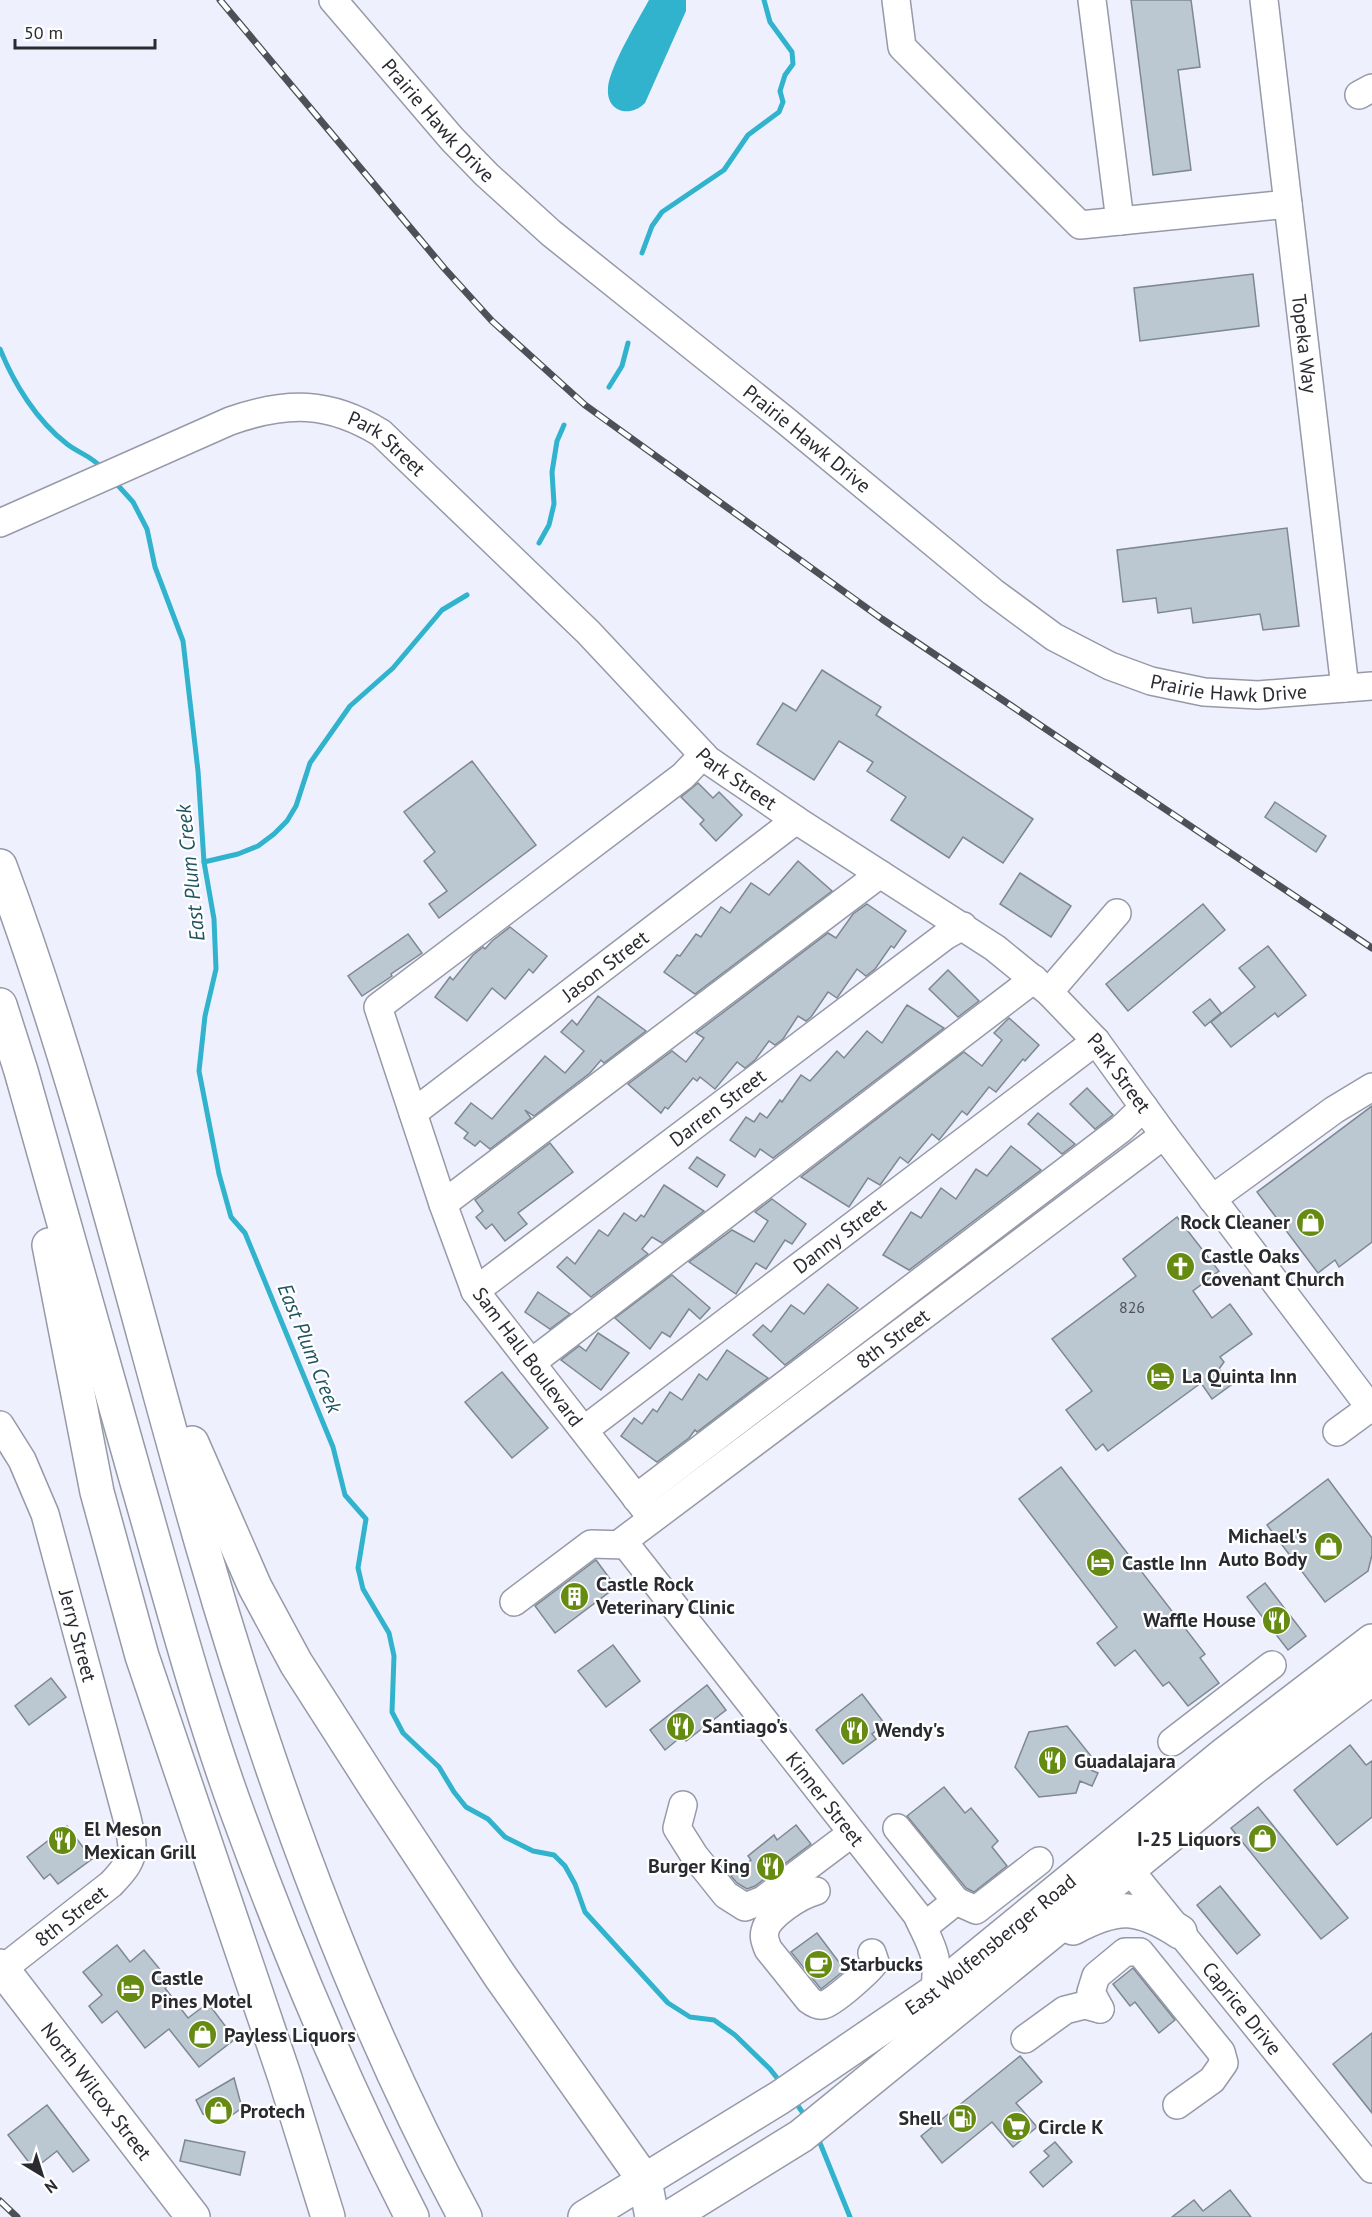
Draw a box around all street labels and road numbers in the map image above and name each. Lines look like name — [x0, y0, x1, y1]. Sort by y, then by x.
street label: Prairie Hawk Drive — [376, 53, 500, 188]
street label: Topeka Way — [1286, 293, 1323, 395]
street label: Prairie Hawk Drive — [738, 379, 876, 499]
street label: Park Street — [344, 405, 431, 482]
street label: Prairie Hawk Drive — [1148, 668, 1308, 708]
street label: Park Street — [690, 742, 782, 816]
street label: Jason Street — [556, 924, 654, 1008]
street label: Park Street — [1082, 1027, 1157, 1118]
street label: Darren Street — [664, 1063, 771, 1153]
street label: Danny Street — [788, 1192, 891, 1279]
street label: Sam Hall Boulevard — [467, 1282, 589, 1432]
street label: 8th Street — [851, 1302, 935, 1374]
street label: Jerry Street — [53, 1586, 103, 1685]
street label: Kinner Street — [780, 1747, 870, 1852]
street label: East Wolfensberger Road — [900, 1868, 1081, 2021]
street label: 8th Street — [29, 1879, 113, 1952]
street label: Caprice Drive — [1196, 1956, 1288, 2060]
street label: North Wilcox Street — [35, 2017, 158, 2166]

